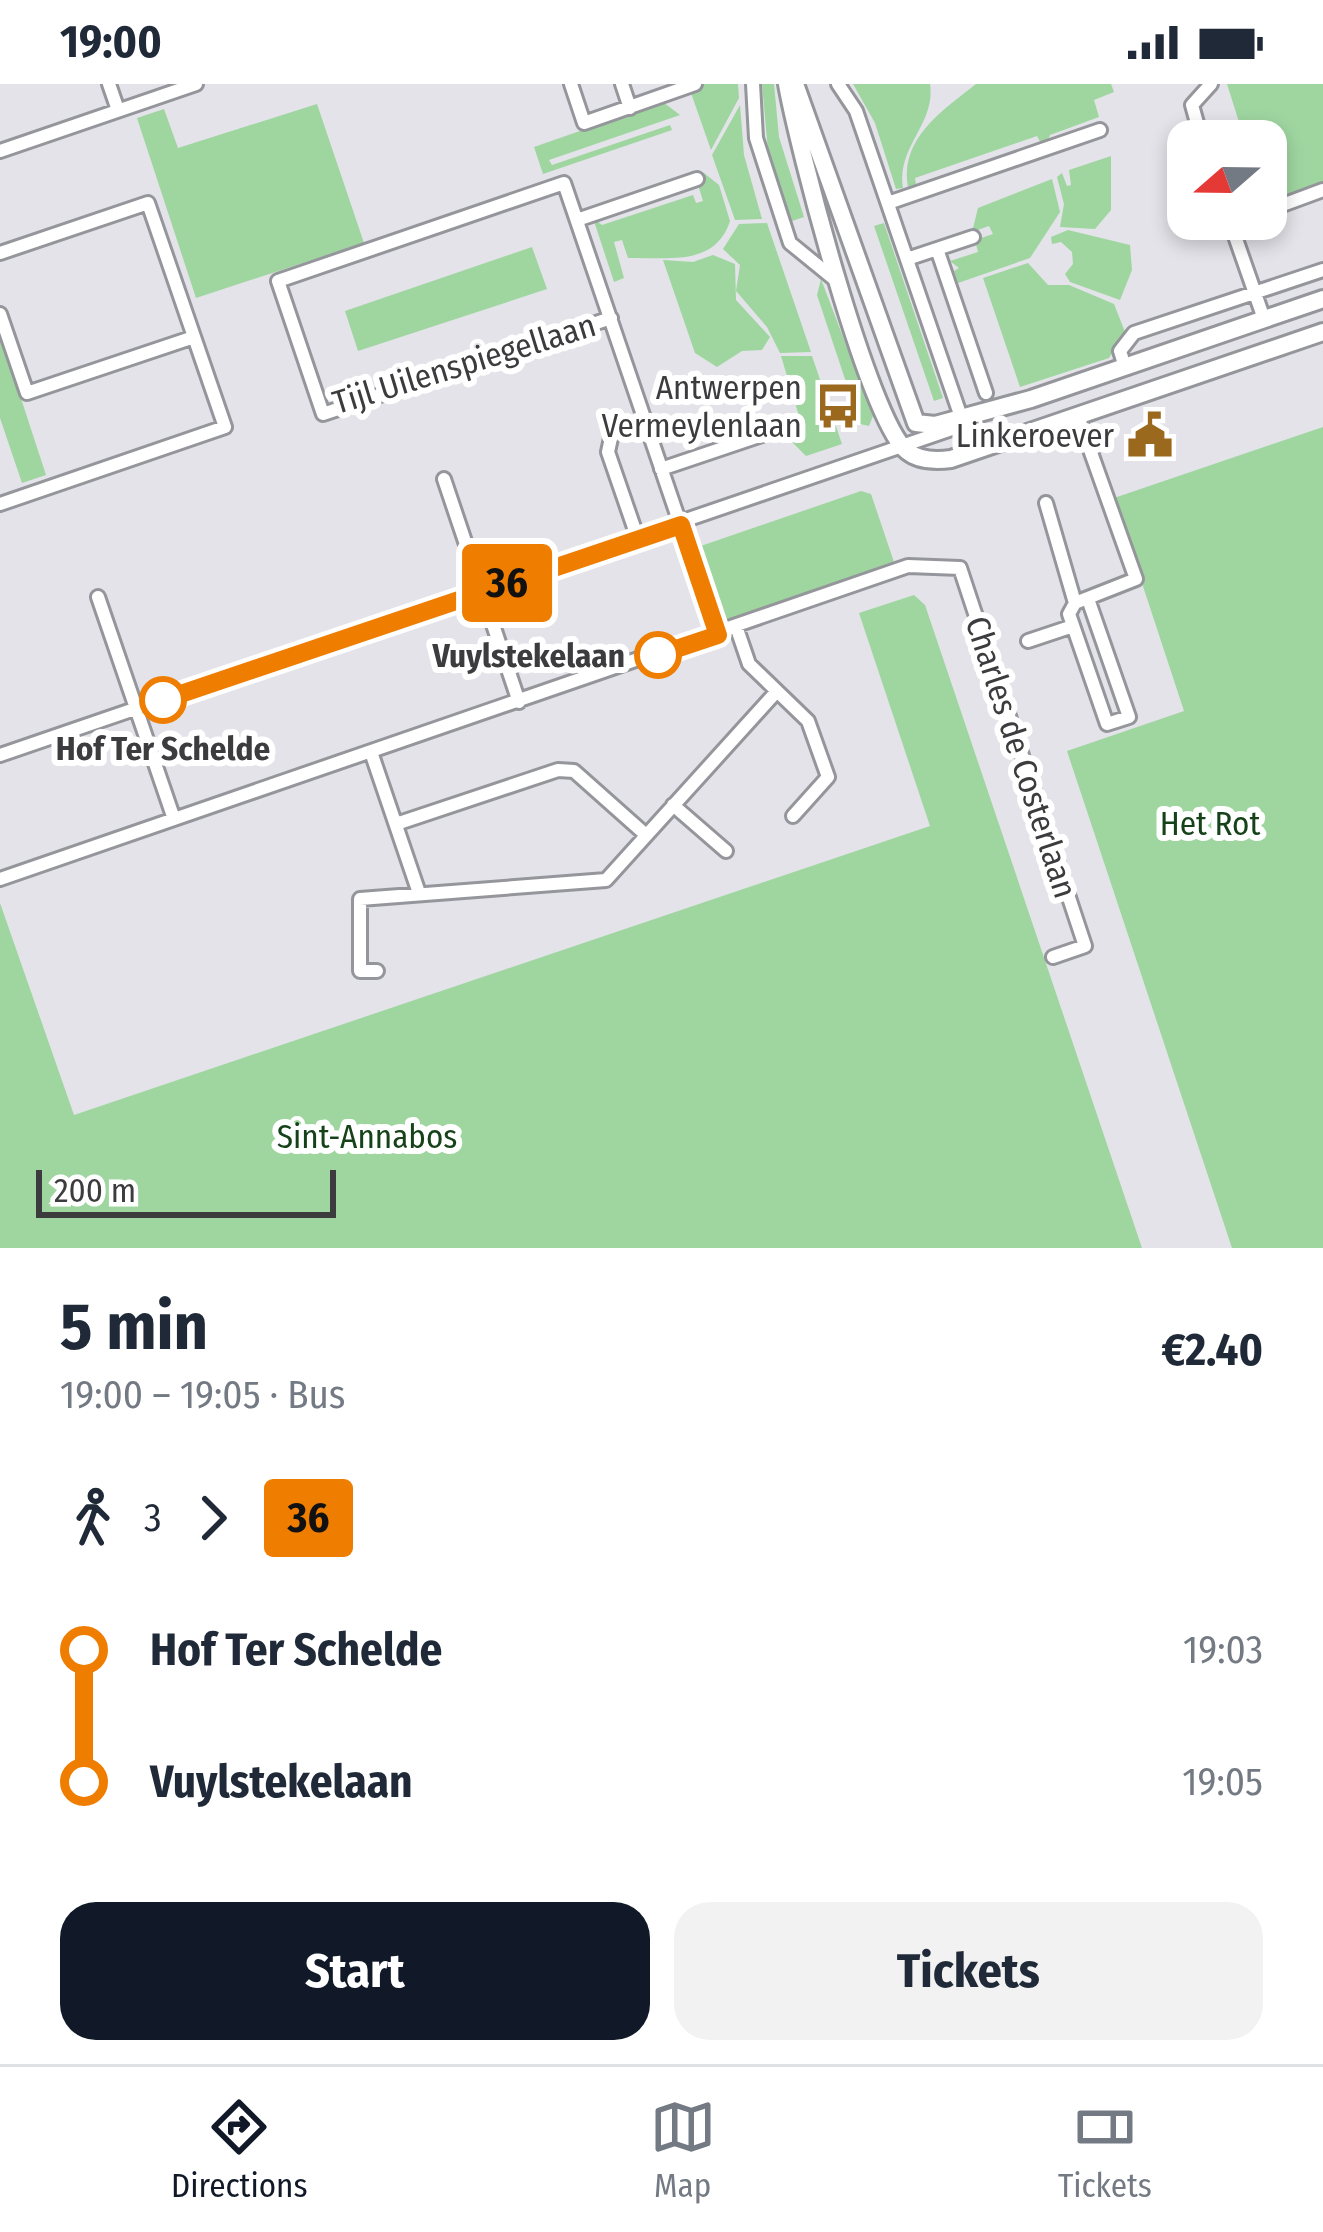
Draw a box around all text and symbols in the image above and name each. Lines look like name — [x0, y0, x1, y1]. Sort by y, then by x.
text: 19:00 — [60, 15, 162, 69]
north arrow — [1167, 120, 1287, 240]
map controls — [1167, 120, 1287, 240]
street label: Tijl Uilenspiegellaan — [328, 305, 601, 423]
place label: Antwerpen Vermeylenlaan — [602, 368, 802, 446]
bus stop icon: Antwerpen Vermeylenlaan — [813, 381, 863, 431]
public building icon: Linkeroever — [1125, 410, 1175, 460]
place label: Linkeroever — [956, 416, 1114, 456]
line badge: 36 — [453, 544, 561, 622]
text: 36 — [486, 558, 528, 608]
street label: Charles de Costerlaan — [957, 611, 1085, 903]
marker: Vuylstekelaan — [636, 633, 680, 677]
place label: Vuylstekelaan — [431, 636, 625, 676]
marker: Hof Ter Schelde — [141, 678, 185, 722]
place label: Hof Ter Schelde — [56, 729, 270, 769]
park label: Het Rot — [1160, 804, 1260, 844]
park label: Sint-Annabos — [277, 1117, 457, 1157]
scale bar — [36, 1164, 336, 1217]
text: 200 m — [54, 1171, 136, 1211]
text: 5 min — [60, 1287, 208, 1366]
text: €2.40 — [1161, 1323, 1263, 1377]
text: 19:00 – 19:05 · Bus — [60, 1372, 346, 1418]
icon: walk — [60, 1485, 126, 1551]
icon: forward — [180, 1485, 246, 1551]
text: 36 — [288, 1493, 329, 1543]
text: 3 — [144, 1495, 162, 1541]
text: Hof Ter Schelde — [150, 1623, 442, 1677]
text: 19:03 — [1183, 1627, 1263, 1673]
text: Vuylstekelaan — [150, 1755, 413, 1809]
text: 19:05 — [1182, 1759, 1263, 1805]
button: Start — [60, 1902, 650, 2040]
button: Tickets — [674, 1902, 1263, 2040]
tab: Directions — [171, 2094, 308, 2206]
tab: Map — [650, 2094, 716, 2206]
tab: Tickets — [1058, 2094, 1152, 2206]

